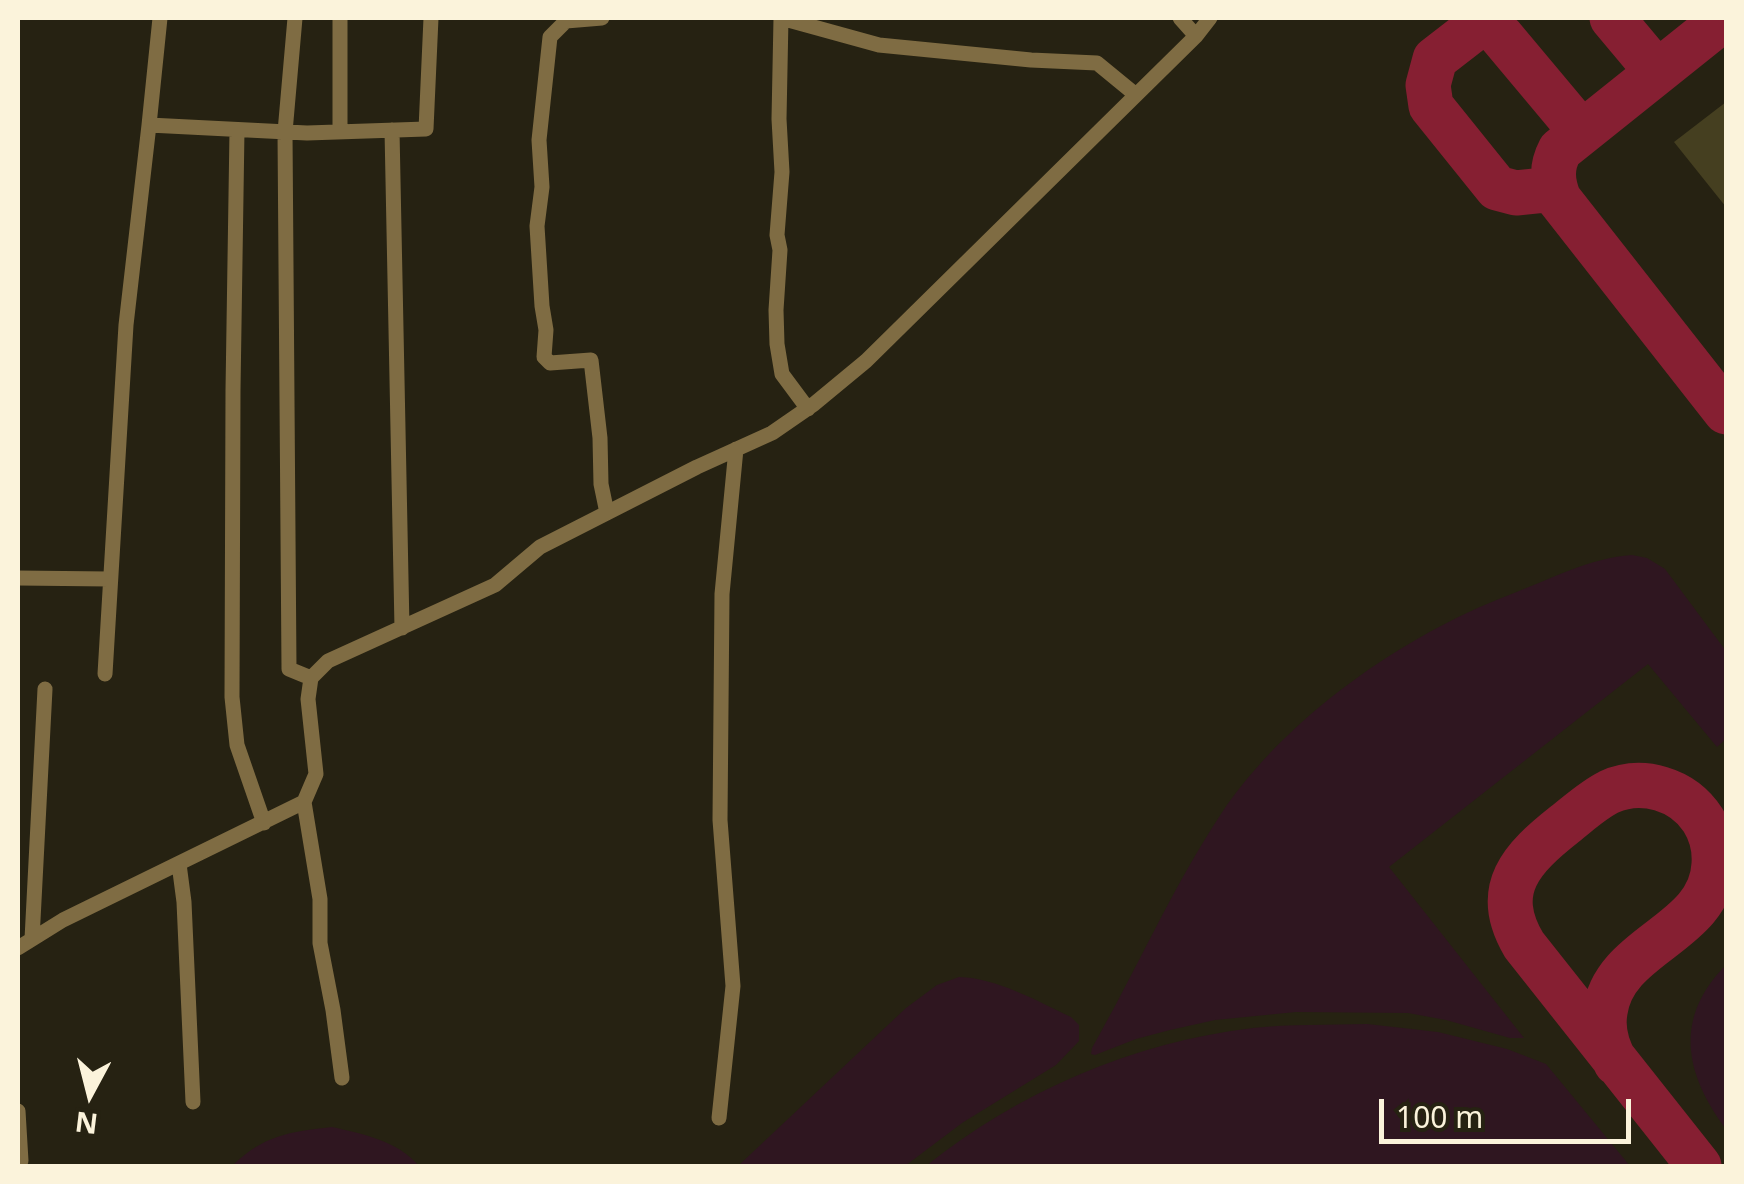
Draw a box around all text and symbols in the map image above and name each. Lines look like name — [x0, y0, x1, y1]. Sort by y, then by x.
north arrow — [40, 1044, 140, 1144]
scale bar — [1384, 1079, 1636, 1141]
text: 100 m — [1396, 1096, 1483, 1137]
text: N — [73, 1104, 100, 1144]

